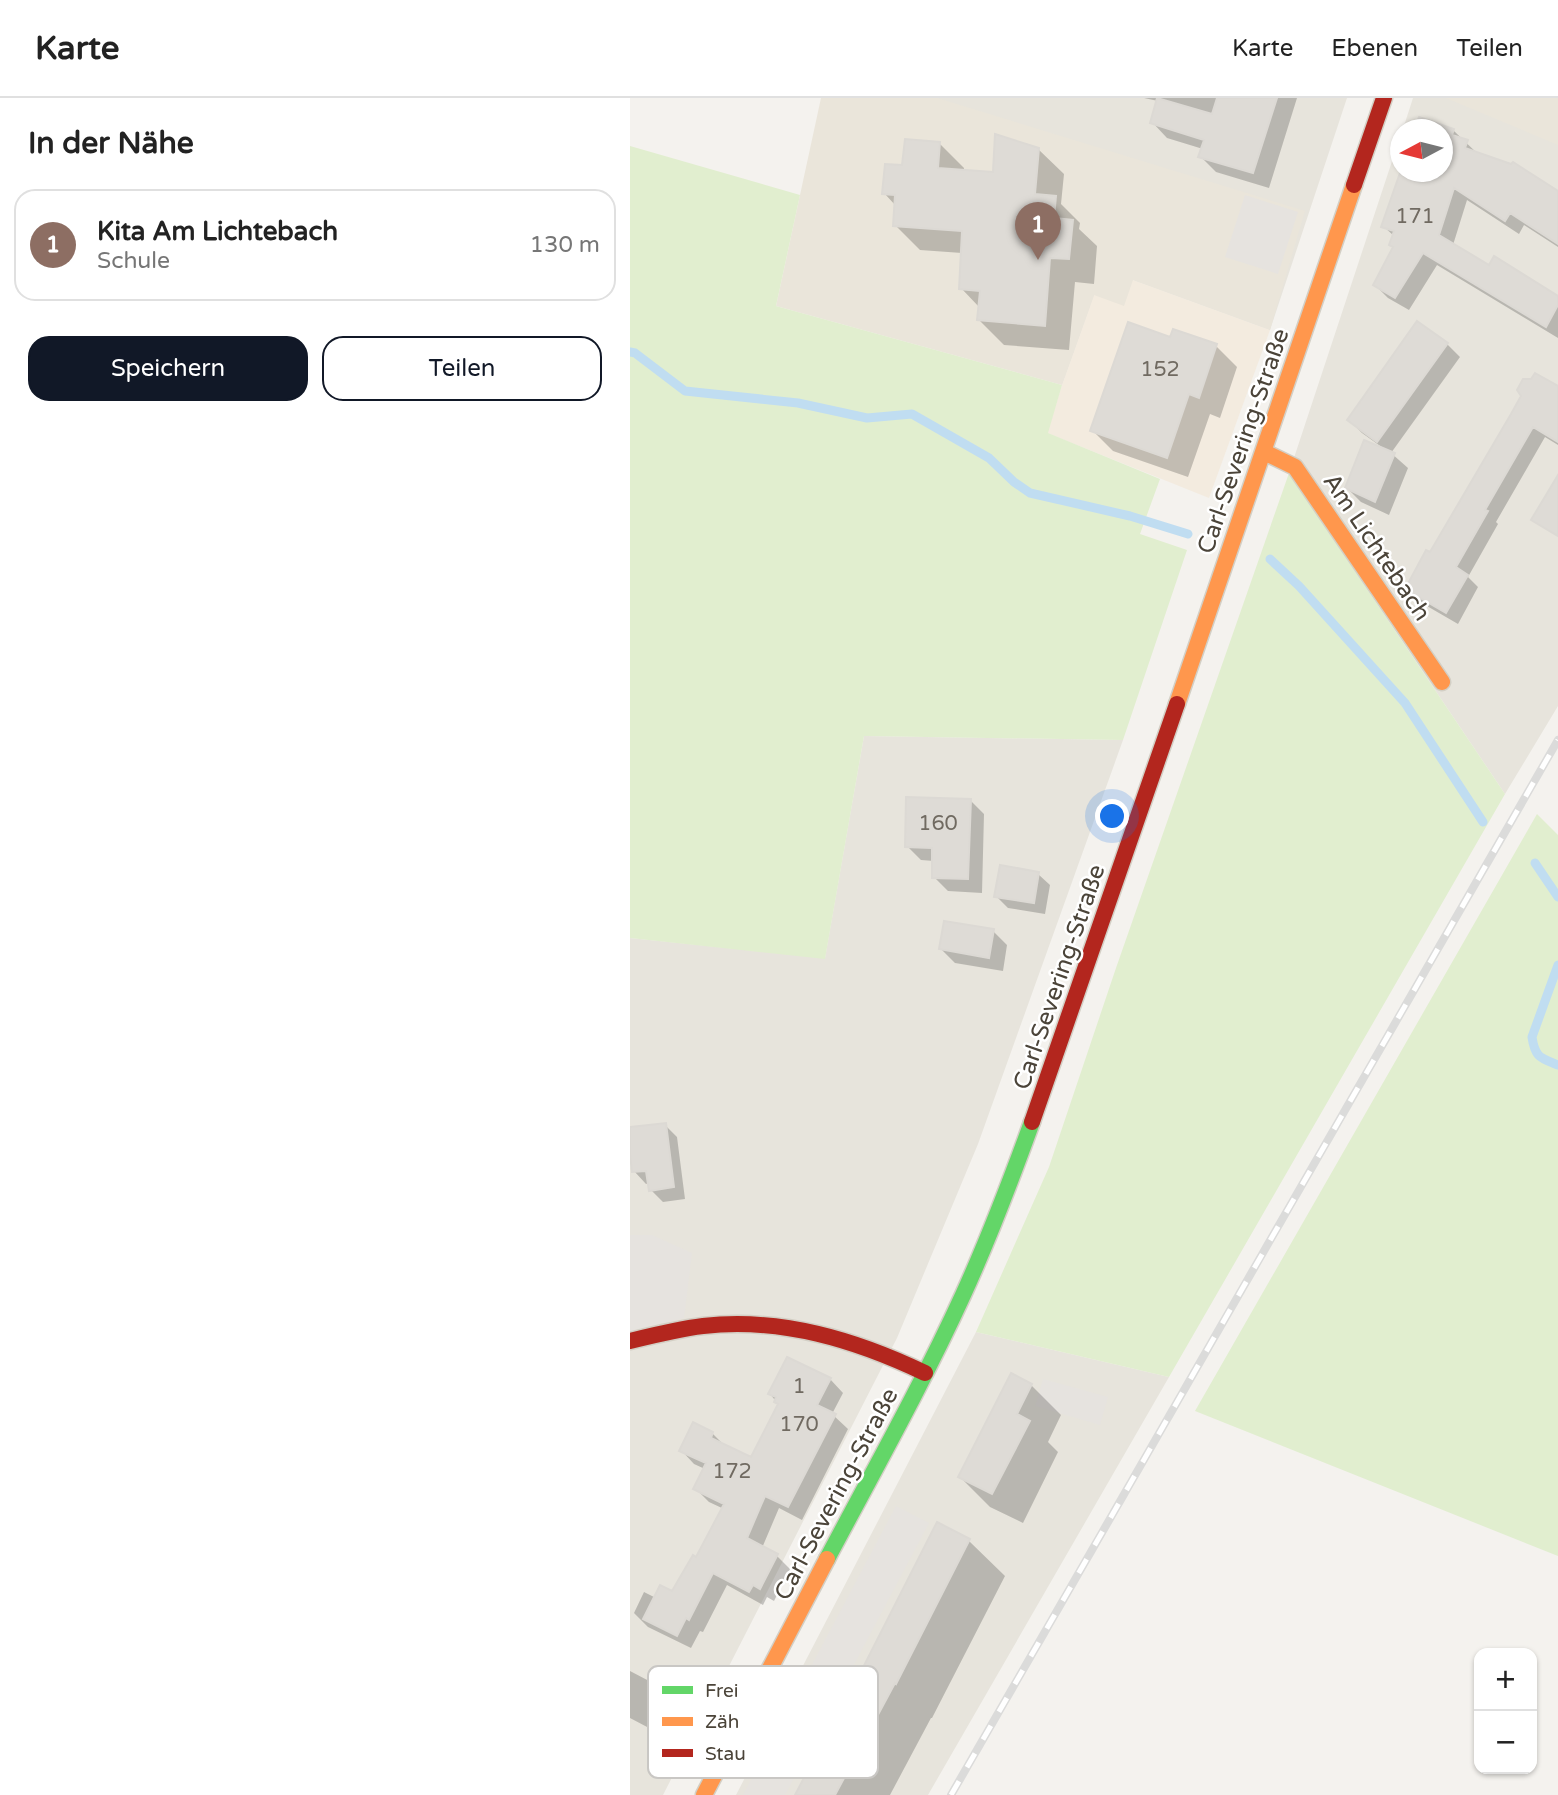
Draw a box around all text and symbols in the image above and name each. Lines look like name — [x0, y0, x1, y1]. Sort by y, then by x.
text: Karte — [35, 29, 119, 68]
text: Karte — [1232, 34, 1293, 63]
text: Ebenen — [1331, 34, 1418, 63]
text: Teilen — [1456, 34, 1523, 63]
north arrow — [1390, 119, 1453, 182]
text: In der Nähe — [28, 125, 194, 162]
pin: 1 — [1015, 202, 1061, 260]
house number: 171 — [1395, 204, 1435, 229]
text: Kita Am Lichtebach — [97, 216, 338, 247]
text: 1 — [46, 231, 60, 259]
text: 130 m — [530, 231, 600, 259]
text: Schule — [97, 247, 170, 275]
street label: Carl-Severing-Straße — [1191, 325, 1296, 558]
button: Speichern — [28, 336, 308, 401]
button: Teilen — [322, 336, 602, 401]
house number: 152 — [1140, 357, 1180, 382]
street label: Am Lichtebach — [1317, 468, 1437, 627]
your location — [1095, 799, 1129, 833]
house number: 160 — [918, 811, 958, 836]
street label: Carl-Severing-Straße — [1007, 861, 1112, 1094]
house number: 1 — [792, 1374, 806, 1399]
street label: Carl-Severing-Straße — [768, 1383, 905, 1605]
house number: 170 — [779, 1412, 819, 1437]
house number: 172 — [712, 1459, 752, 1484]
map controls — [1474, 1648, 1537, 1774]
button: + — [1474, 1648, 1537, 1711]
legend — [648, 1666, 878, 1778]
text: Frei — [705, 1680, 739, 1702]
text: Zäh — [705, 1711, 739, 1733]
button: − — [1474, 1711, 1537, 1774]
text: Stau — [705, 1743, 746, 1765]

